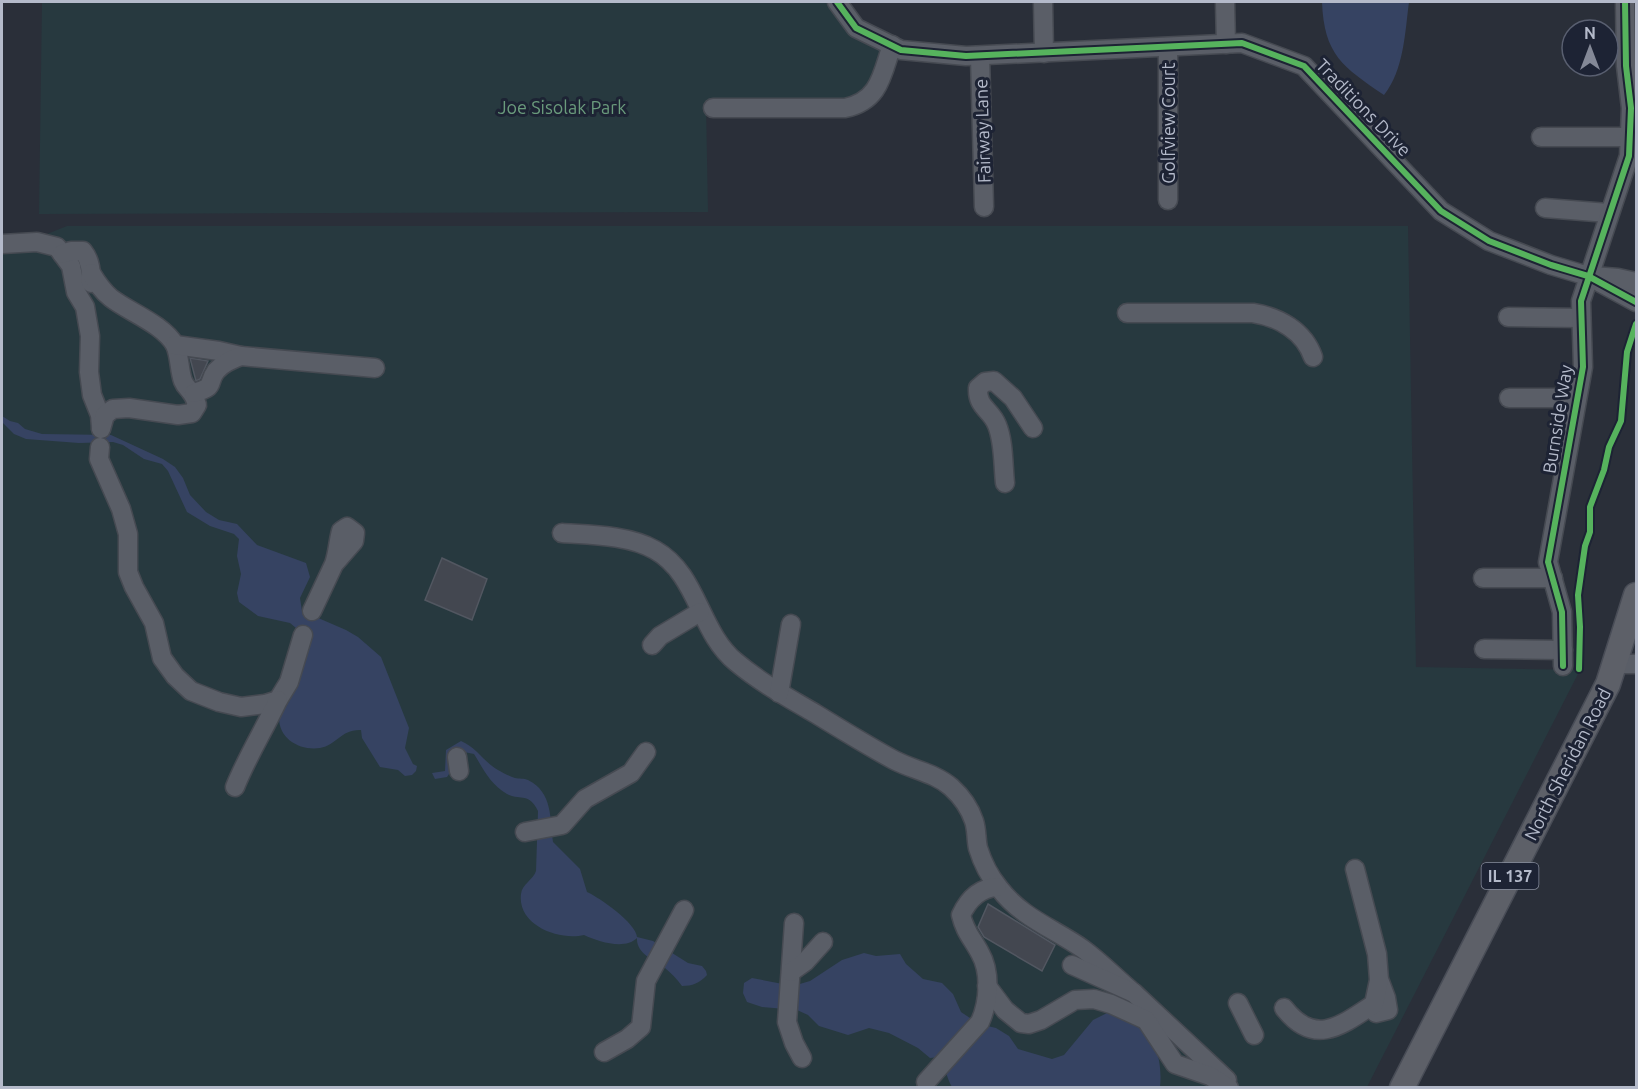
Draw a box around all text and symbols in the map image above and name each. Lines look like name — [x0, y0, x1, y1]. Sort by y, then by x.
north arrow — [1560, 18, 1620, 78]
text: N — [1584, 24, 1596, 42]
street label: Traditions Drive — [1313, 54, 1415, 160]
street label: Golfview Court — [1158, 62, 1178, 184]
street label: Fairway Lane — [970, 79, 994, 183]
park label: Joe Sisolak Park — [498, 97, 626, 117]
street label: Burnside Way — [1539, 363, 1576, 475]
street label: North Sheridan Road — [1520, 685, 1614, 843]
road number: IL 137 — [1482, 863, 1538, 889]

